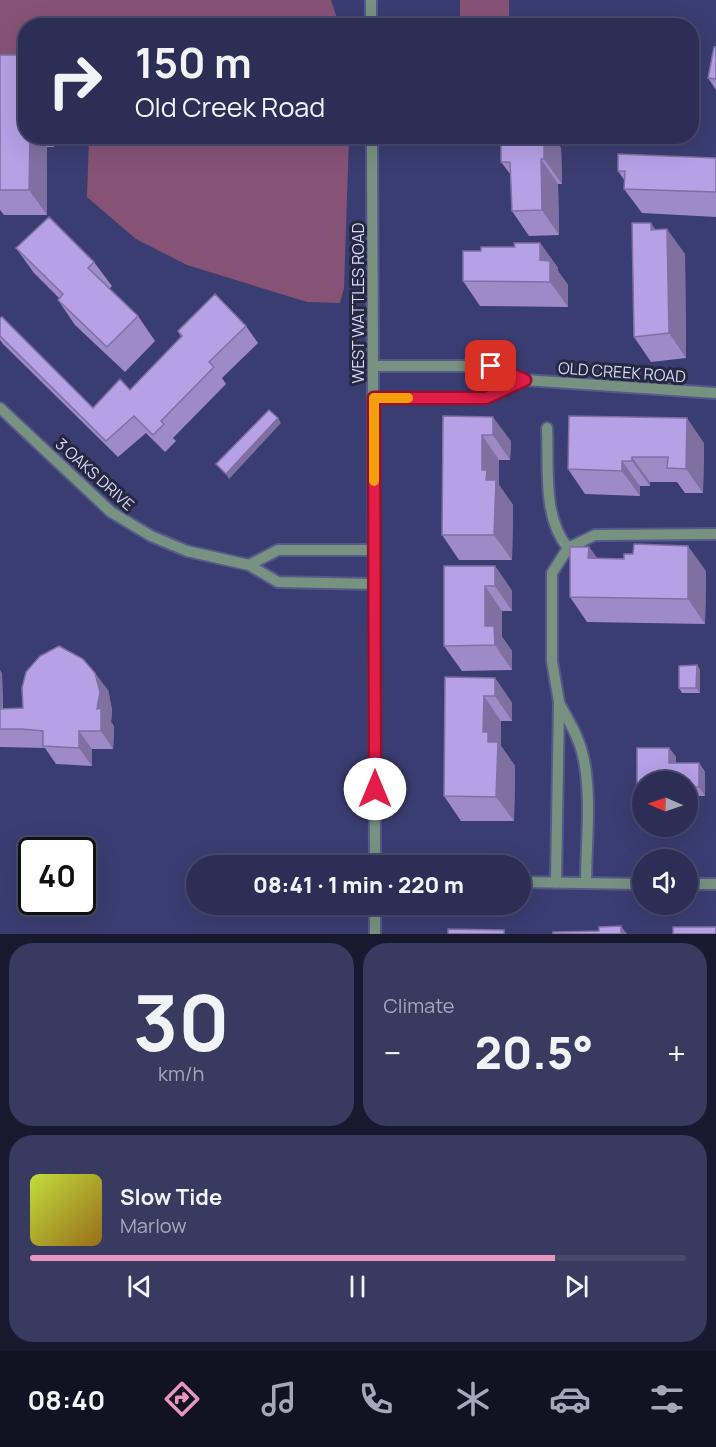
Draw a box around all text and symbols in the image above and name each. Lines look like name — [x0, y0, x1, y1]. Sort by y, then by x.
text: 150 m — [135, 33, 252, 91]
icon: right — [36, 42, 114, 120]
text: Old Creek Road — [135, 88, 325, 125]
street label: WEST WATTLES ROAD — [347, 222, 369, 384]
pin — [465, 340, 516, 391]
icon: arrive — [474, 349, 507, 382]
street label: OLD CREEK ROAD — [557, 357, 687, 387]
street label: 3 OAKS DRIVE — [51, 433, 139, 515]
position arrow — [343, 757, 407, 821]
north arrow — [632, 771, 698, 837]
map controls — [632, 771, 698, 915]
speed limit sign: 40 — [18, 837, 96, 915]
button: sound — [632, 849, 698, 915]
text: 08:41 · 1 min · 220 m — [253, 870, 464, 900]
text: 30 — [133, 968, 230, 1074]
text: Climate — [384, 992, 455, 1019]
text: 20.5° — [475, 1021, 593, 1083]
text: − — [384, 1030, 401, 1075]
text: + — [667, 1030, 686, 1075]
text: km/h — [158, 1060, 205, 1087]
text: Slow Tide — [120, 1182, 222, 1212]
text: Marlow — [120, 1212, 187, 1239]
icon: previous — [123, 1270, 156, 1303]
icon: pause — [341, 1270, 374, 1303]
icon: next — [560, 1270, 593, 1303]
icon: directions — [161, 1378, 203, 1420]
icon: music — [258, 1378, 300, 1420]
icon: phone — [355, 1378, 397, 1420]
icon: climate — [452, 1378, 494, 1420]
icon: car — [549, 1378, 591, 1420]
icon: filters — [646, 1378, 688, 1420]
text: 08:40 — [28, 1381, 105, 1418]

